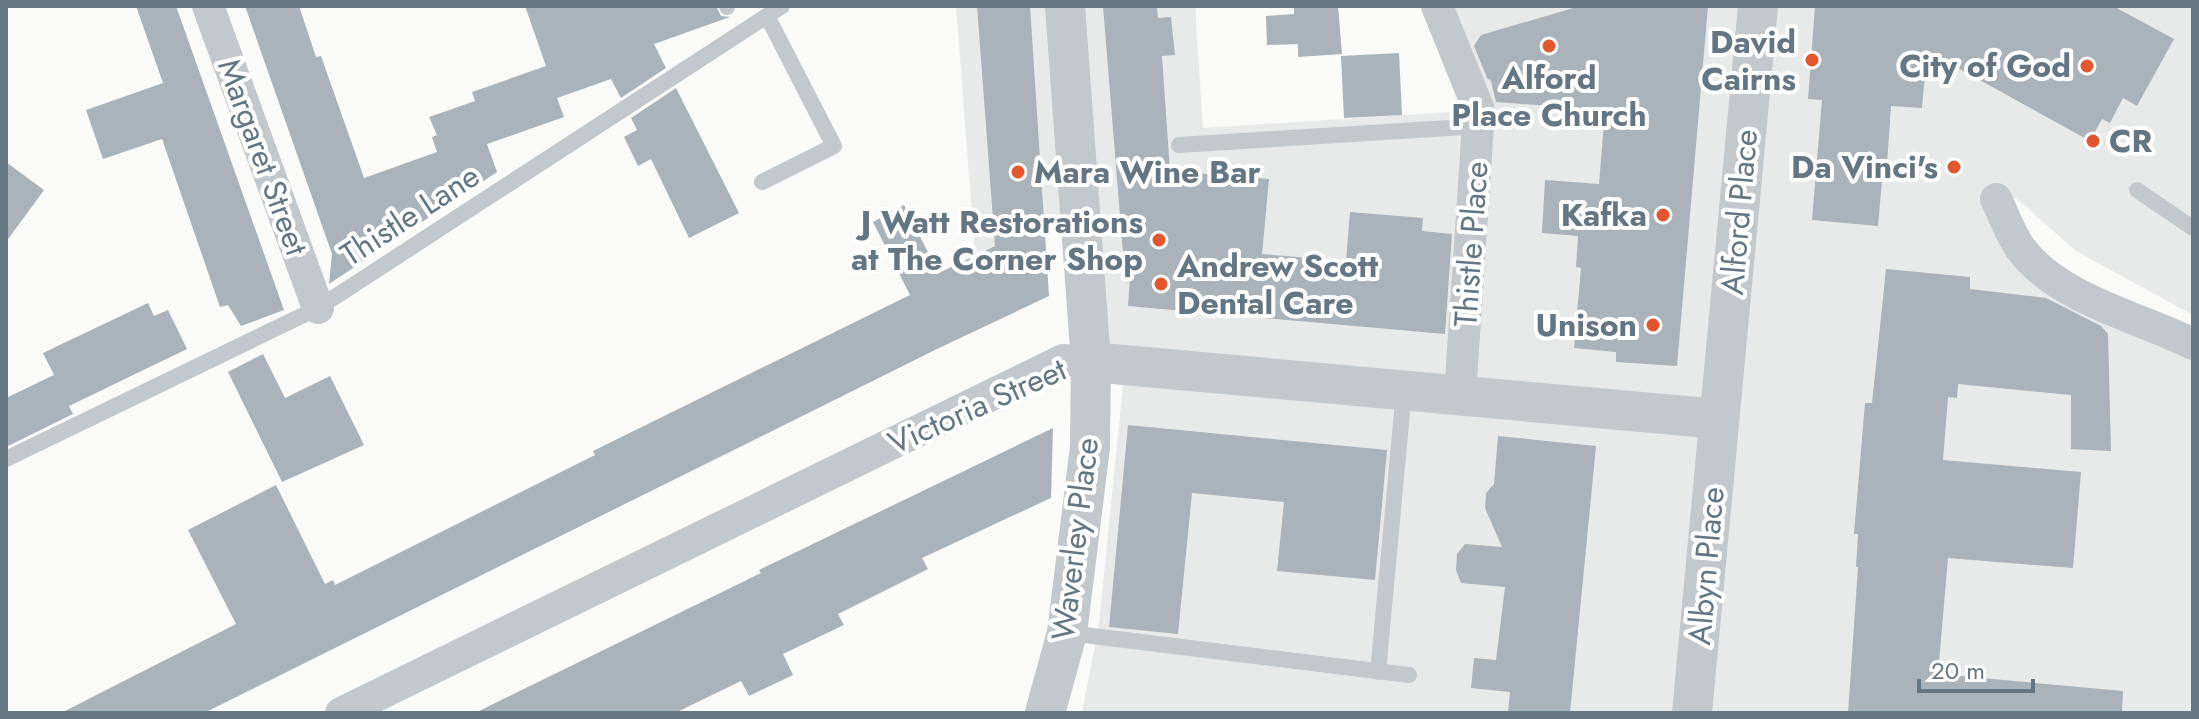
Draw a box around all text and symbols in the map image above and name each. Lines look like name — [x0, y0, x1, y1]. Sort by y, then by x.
place label: David Cairns — [1701, 19, 1796, 102]
marker: Alford Place Church — [1540, 37, 1558, 55]
place label: City of God — [1899, 43, 2071, 89]
marker: David Cairns — [1803, 51, 1821, 69]
street label: Margaret Street — [206, 52, 320, 262]
place label: Alford Place Church — [1451, 55, 1647, 138]
marker: City of God — [2078, 57, 2096, 75]
place label: CR — [2109, 118, 2152, 164]
street label: Alford Place — [1709, 127, 1769, 297]
marker: CR — [2084, 132, 2102, 150]
place label: Da Vinci's — [1791, 144, 1938, 190]
place label: Mara Wine Bar — [1034, 149, 1261, 195]
street label: Thistle Lane — [332, 153, 488, 277]
marker: Da Vinci's — [1945, 158, 1963, 176]
street label: Thistle Place — [1442, 160, 1500, 328]
marker: Mara Wine Bar — [1009, 163, 1027, 181]
place label: Kafka — [1561, 192, 1647, 238]
place label: J Watt Restorations at The Corner Shop — [851, 199, 1143, 282]
marker: Kafka — [1654, 206, 1672, 224]
marker: J Watt Restorations at The Corner Shop — [1150, 231, 1168, 249]
place label: Andrew Scott Dental Care — [1176, 243, 1379, 326]
marker: Andrew Scott Dental Care — [1152, 275, 1170, 293]
place label: Unison — [1535, 302, 1637, 348]
marker: Unison — [1644, 316, 1662, 334]
street label: Victoria Street — [881, 346, 1074, 466]
street label: Waverley Place — [1040, 435, 1110, 643]
street label: Albyn Place — [1676, 485, 1736, 647]
scale bar — [1919, 643, 2033, 693]
text: 20 m — [1931, 653, 1985, 688]

